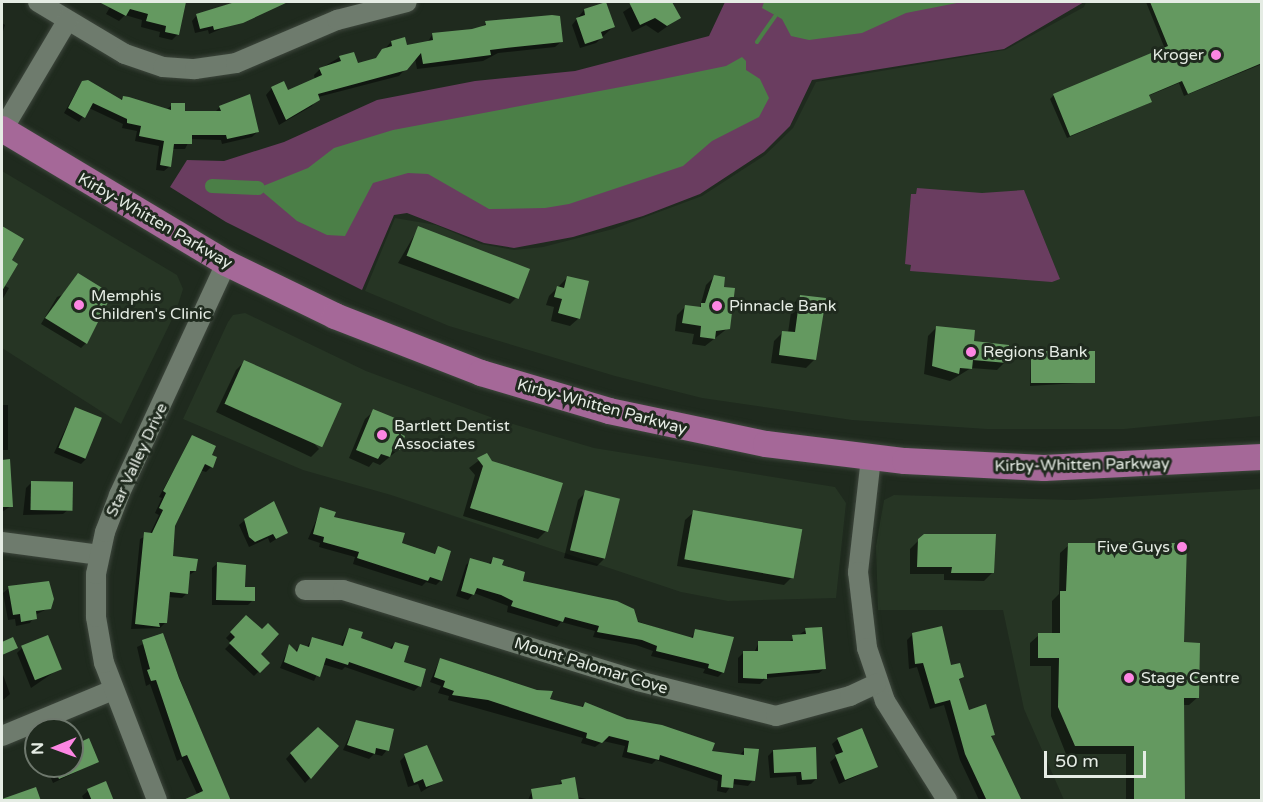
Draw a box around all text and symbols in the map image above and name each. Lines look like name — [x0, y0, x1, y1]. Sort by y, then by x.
place label: Kroger — [1152, 45, 1204, 65]
marker: Kroger — [1209, 48, 1223, 62]
street label: Kirby-Whitten Parkway — [74, 169, 236, 273]
place label: Memphis Children's Clinic — [91, 286, 211, 324]
place label: Pinnacle Bank — [729, 296, 836, 316]
marker: Memphis Children's Clinic — [72, 298, 86, 312]
marker: Pinnacle Bank — [710, 299, 724, 313]
place label: Regions Bank — [983, 342, 1087, 362]
marker: Regions Bank — [964, 345, 978, 359]
street label: Kirby-Whitten Parkway — [515, 375, 689, 439]
street label: Star Valley Drive — [102, 400, 172, 520]
place label: Bartlett Dentist Associates — [394, 416, 510, 454]
marker: Bartlett Dentist Associates — [375, 428, 389, 442]
street label: Kirby-Whitten Parkway — [994, 454, 1170, 476]
place label: Five Guys — [1097, 537, 1170, 557]
marker: Five Guys — [1175, 540, 1189, 554]
street label: Mount Palomar Cove — [512, 634, 670, 698]
place label: Stage Centre — [1141, 668, 1239, 688]
marker: Stage Centre — [1122, 671, 1136, 685]
north arrow — [24, 718, 84, 778]
scale bar — [1047, 739, 1149, 777]
text: N — [28, 742, 48, 755]
text: 50 m — [1055, 750, 1099, 772]

